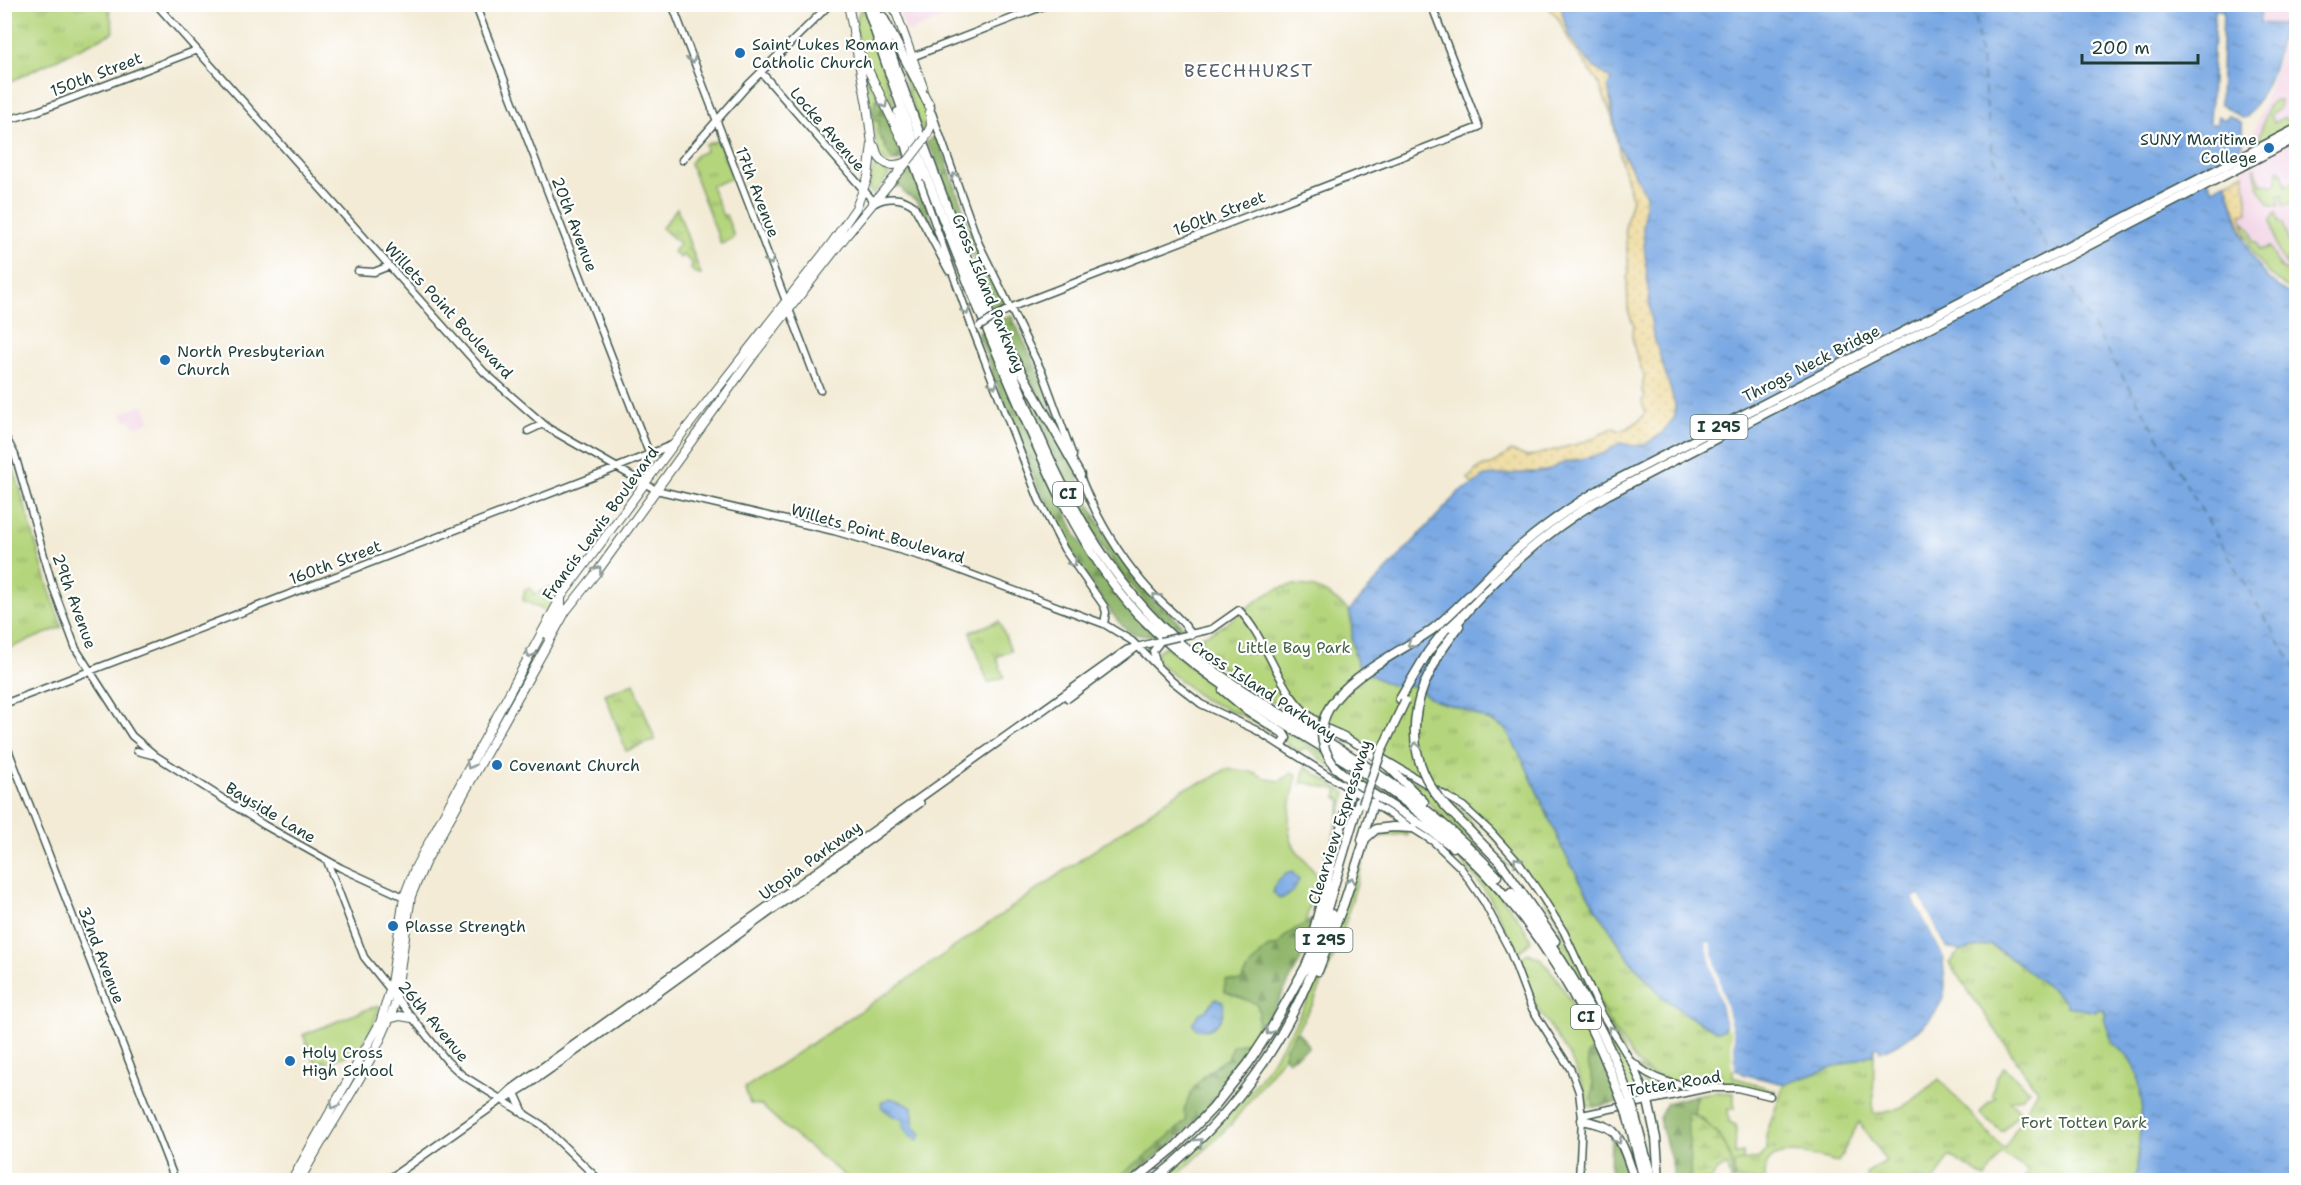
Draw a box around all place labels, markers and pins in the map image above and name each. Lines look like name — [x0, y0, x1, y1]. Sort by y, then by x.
place label: Saint Lukes Roman Catholic Church — [752, 34, 899, 73]
marker: Saint Lukes Roman Catholic Church — [733, 46, 747, 60]
place label: SUNY Maritime College — [2140, 129, 2257, 168]
marker: SUNY Maritime College — [2262, 141, 2276, 155]
place label: North Presbyterian Church — [177, 341, 325, 380]
marker: North Presbyterian Church — [158, 353, 172, 367]
place label: Covenant Church — [509, 755, 640, 776]
marker: Covenant Church — [490, 758, 504, 772]
place label: Plasse Strength — [405, 916, 526, 937]
marker: Plasse Strength — [386, 919, 400, 933]
place label: Holy Cross High School — [302, 1042, 394, 1081]
marker: Holy Cross High School — [283, 1054, 297, 1068]

